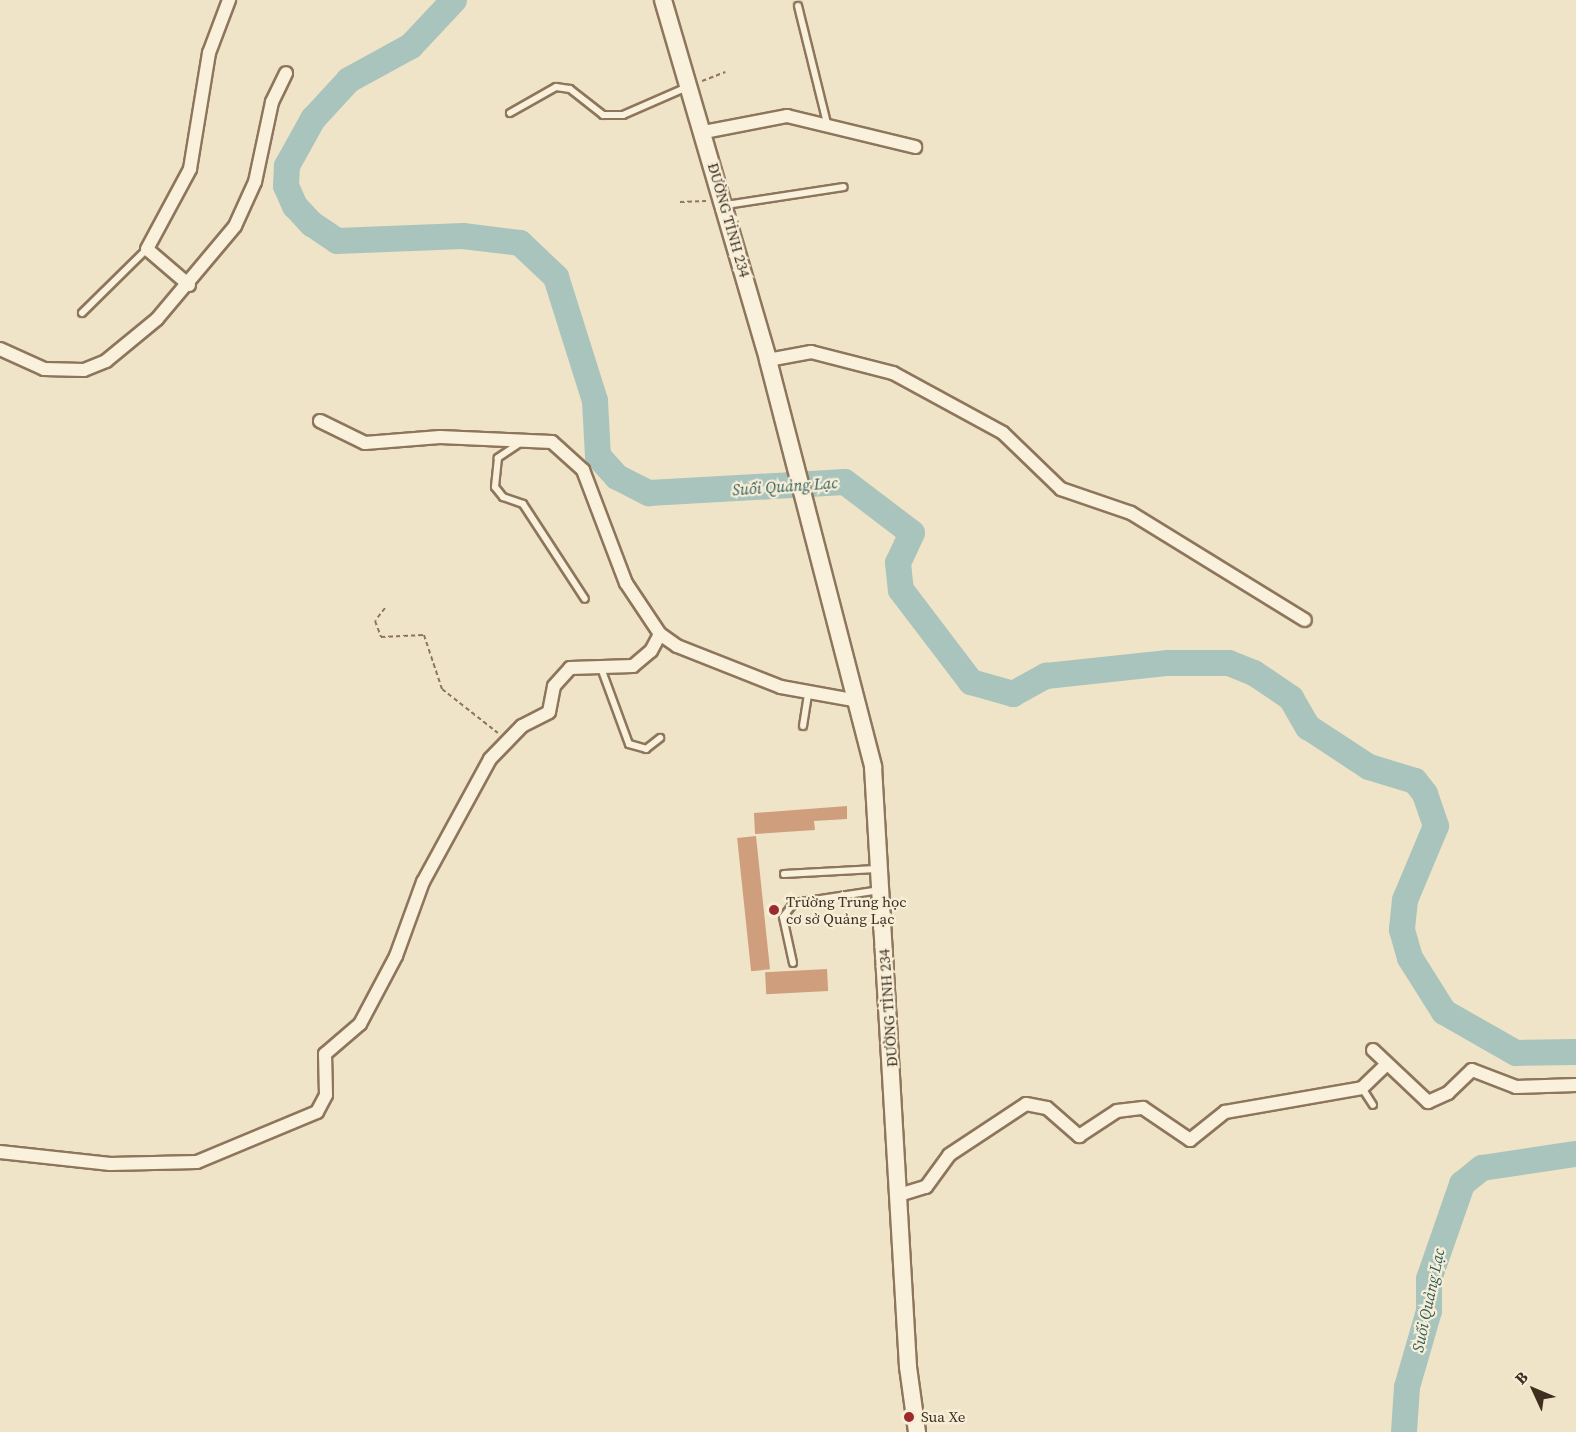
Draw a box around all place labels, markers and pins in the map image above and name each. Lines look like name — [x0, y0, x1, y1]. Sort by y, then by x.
place label: Trường Trung học cơ sở Quảng Lạc — [786, 892, 907, 927]
marker: Trường Trung học cơ sở Quảng Lạc — [767, 903, 781, 917]
place label: Sua Xe — [921, 1408, 965, 1426]
marker: Sua Xe — [902, 1410, 916, 1424]

